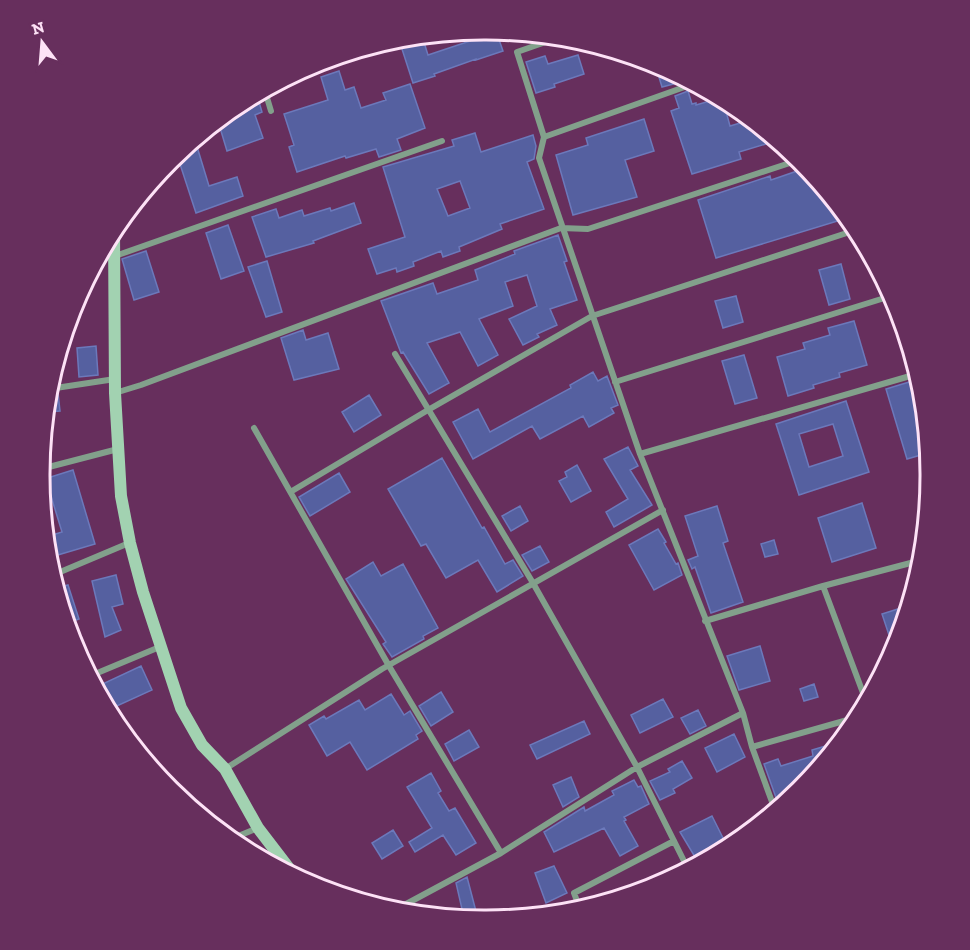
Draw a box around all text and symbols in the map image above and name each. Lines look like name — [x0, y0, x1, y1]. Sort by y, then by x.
north arrow — [12, 12, 72, 72]
text: N — [30, 17, 46, 39]

